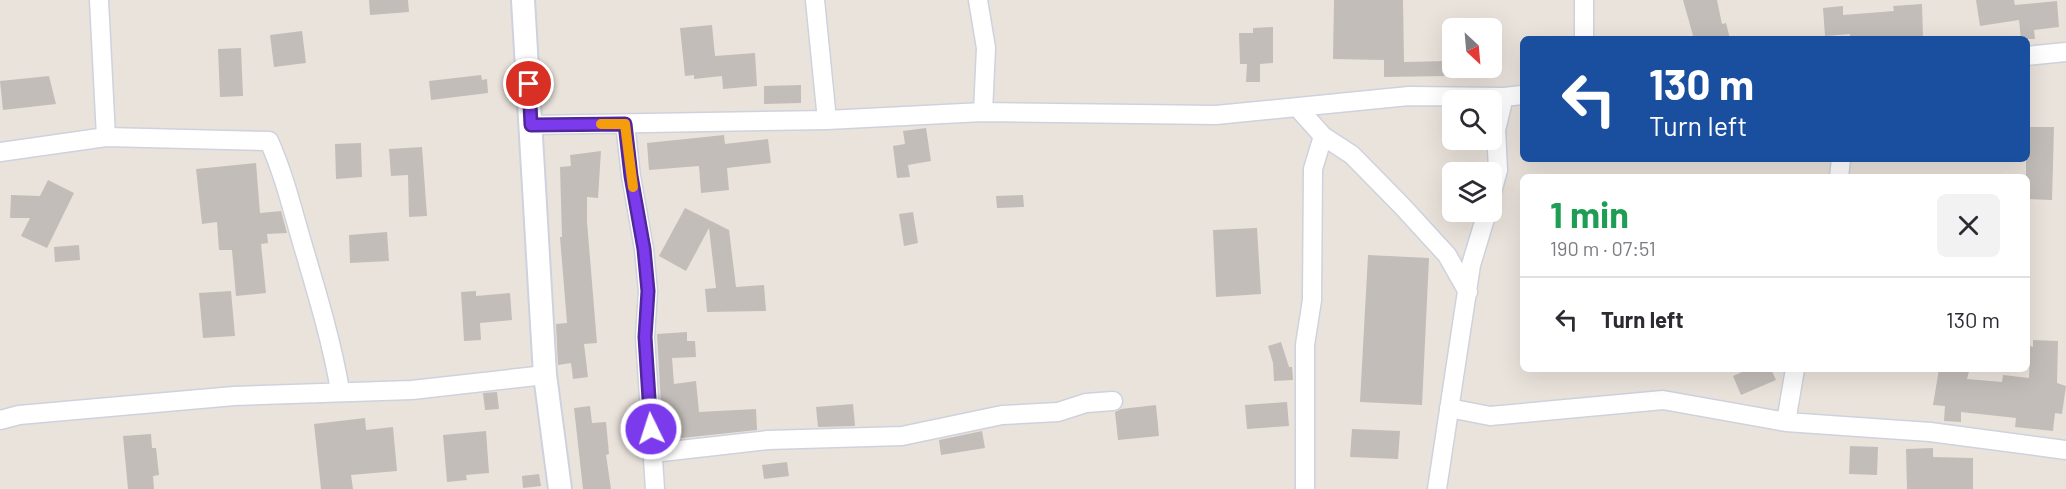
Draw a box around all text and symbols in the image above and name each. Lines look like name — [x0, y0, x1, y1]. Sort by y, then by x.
north arrow — [1442, 18, 1502, 78]
map controls — [1442, 18, 1502, 222]
pin — [503, 58, 554, 109]
text: 130 m — [1649, 58, 1754, 108]
icon: left — [1550, 60, 1628, 138]
icon: arrive — [512, 67, 545, 100]
button: search — [1442, 90, 1502, 150]
text: Turn left — [1649, 109, 1747, 141]
button: layers — [1442, 162, 1502, 222]
text: 1 min — [1550, 192, 1629, 235]
button: close — [1937, 194, 2000, 257]
text: 190 m · 07:51 — [1550, 236, 1656, 260]
icon: left — [1550, 303, 1583, 336]
text: Turn left — [1601, 306, 1684, 332]
text: 130 m — [1946, 306, 2000, 332]
position arrow — [619, 397, 683, 461]

